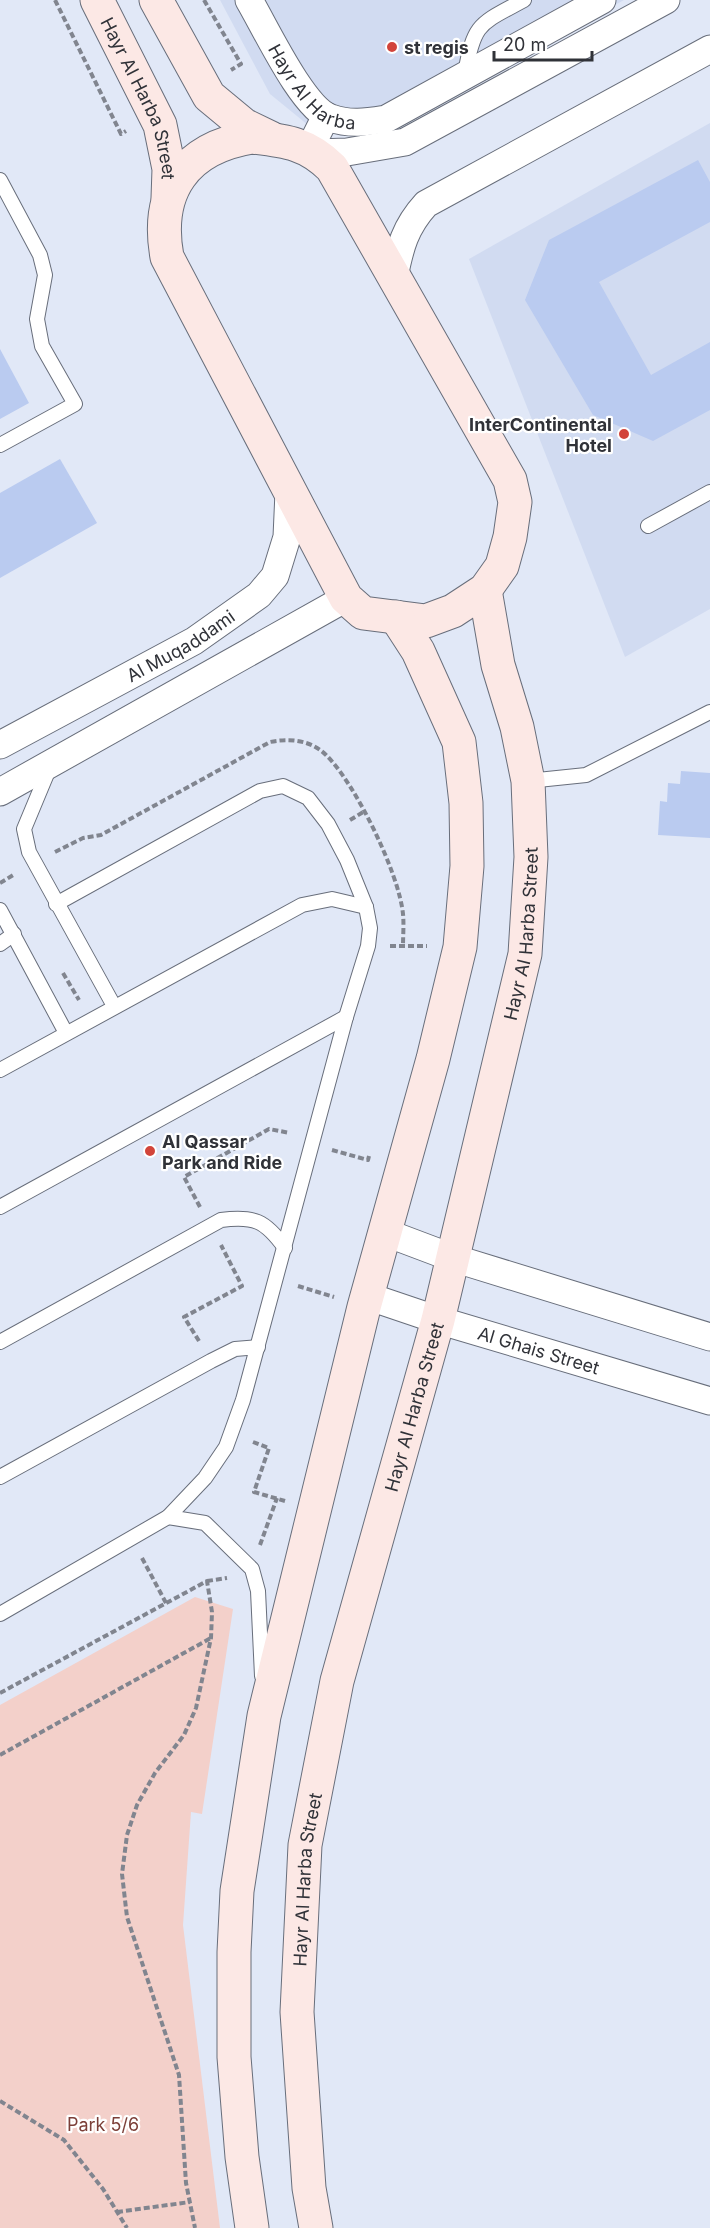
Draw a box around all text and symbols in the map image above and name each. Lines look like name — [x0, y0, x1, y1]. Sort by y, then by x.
street label: Hayr Al Harba Street — [97, 14, 180, 180]
scale bar — [494, 24, 592, 62]
text: 20 m — [503, 34, 546, 55]
place label: st regis — [404, 37, 469, 58]
street label: Hayr Al Harba — [265, 40, 356, 133]
marker: st regis — [385, 40, 399, 54]
place label: InterContinental Hotel — [469, 414, 612, 456]
marker: InterContinental Hotel — [617, 427, 631, 441]
street label: Al Muqaddami — [123, 605, 238, 686]
street label: Hayr Al Harba Street — [499, 847, 542, 1022]
place label: Al Qassar Park and Ride — [162, 1131, 283, 1173]
marker: Al Qassar Park and Ride — [143, 1144, 157, 1158]
street label: Hayr Al Harba Street — [380, 1320, 447, 1494]
street label: Al Ghais Street — [475, 1322, 602, 1378]
street label: Hayr Al Harba Street — [289, 1791, 326, 1967]
park label: Park 5/6 — [67, 2114, 139, 2135]

